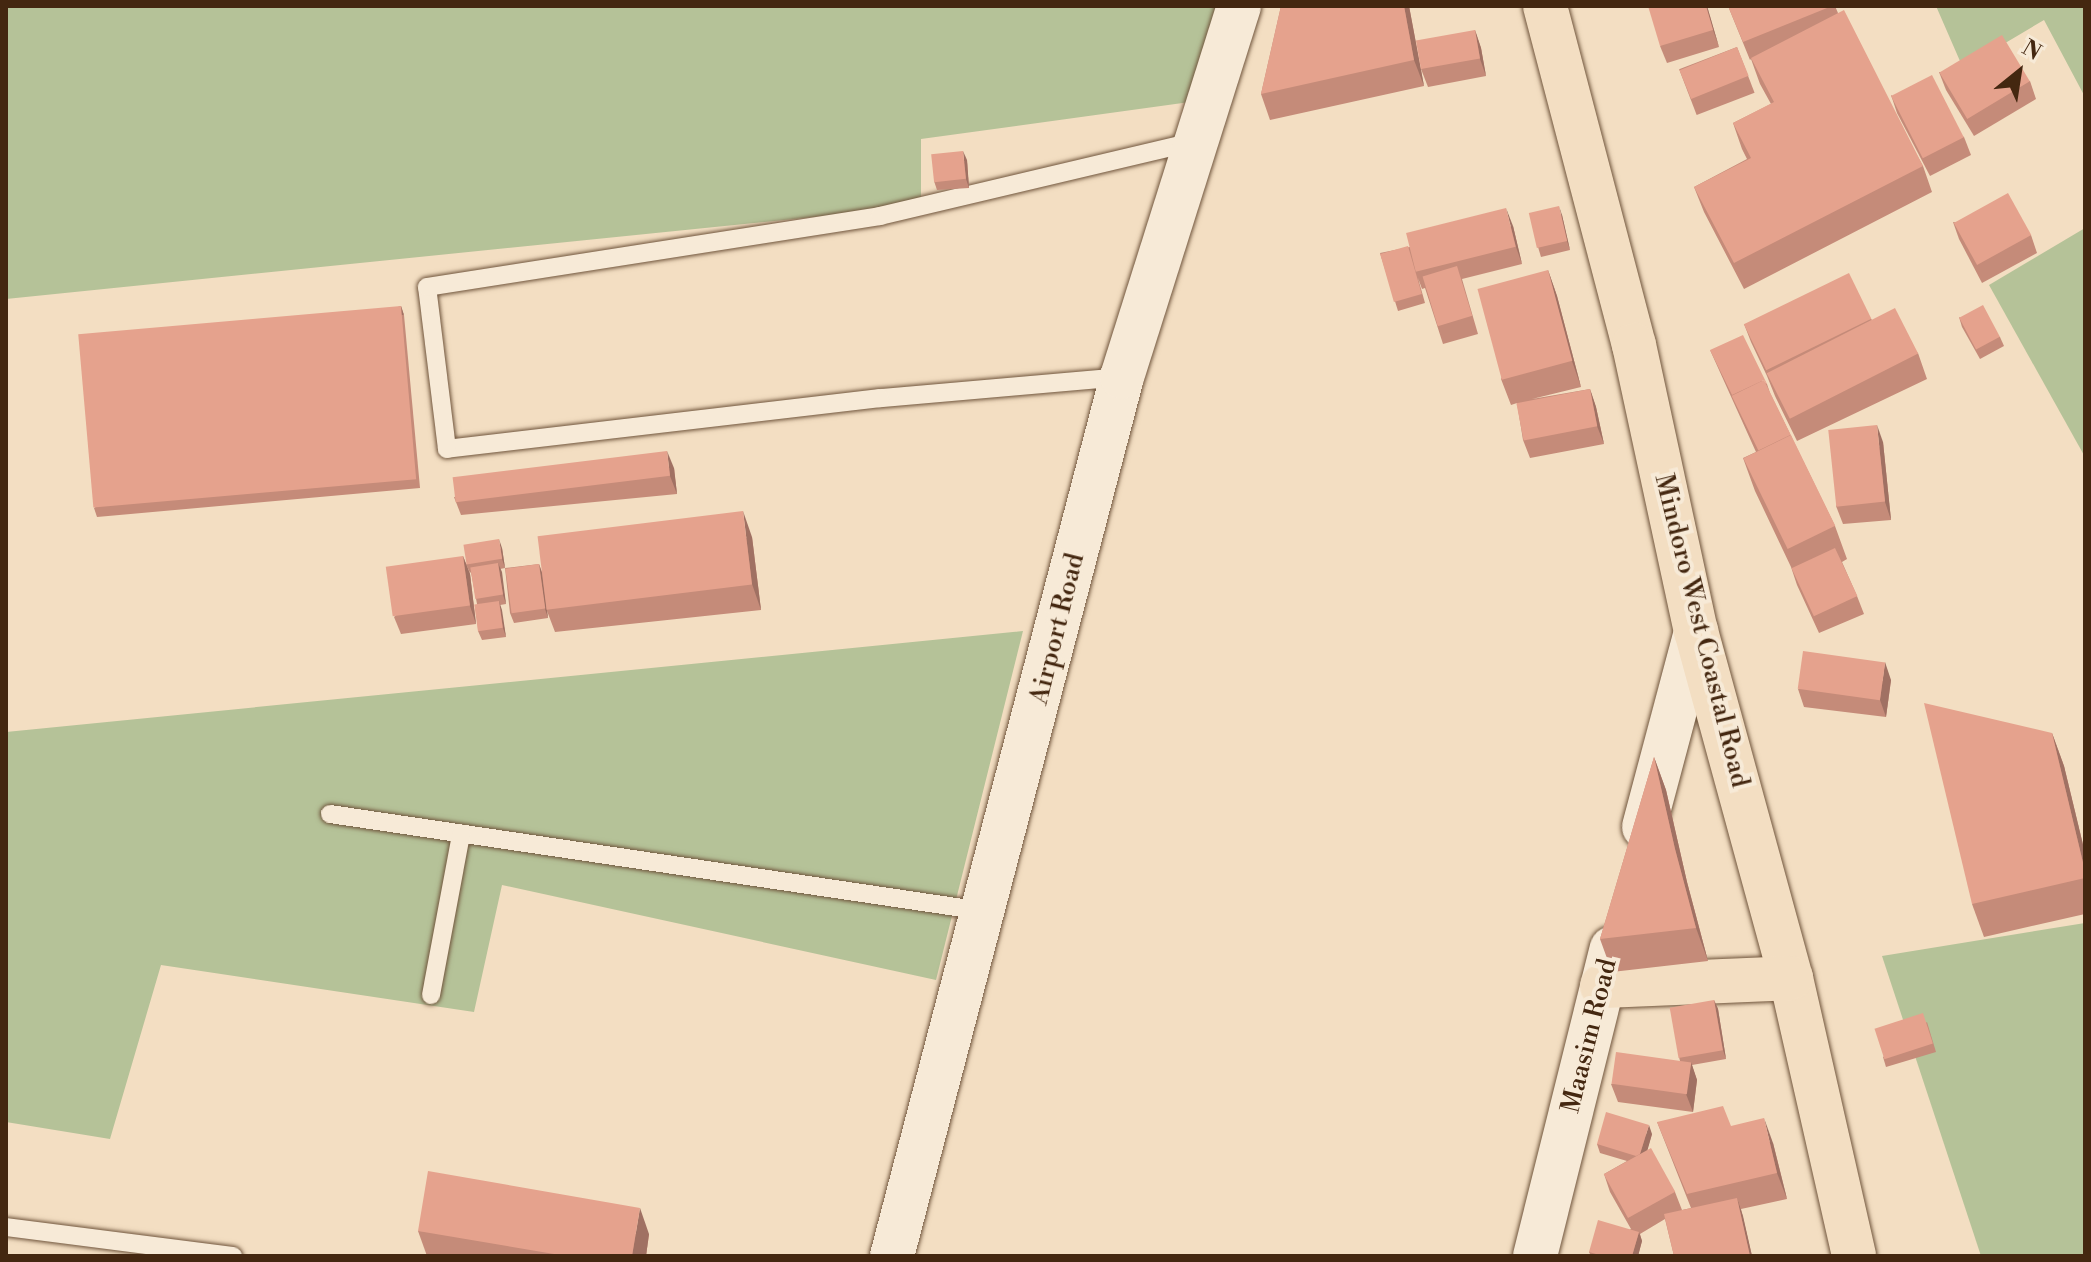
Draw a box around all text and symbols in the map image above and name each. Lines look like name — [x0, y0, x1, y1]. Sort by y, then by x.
north arrow — [1979, 32, 2059, 112]
text: N — [2017, 35, 2046, 67]
street label: Mindoro West Coastal Road — [1647, 471, 1755, 791]
street label: Airport Road — [1024, 550, 1092, 708]
street label: Maasim Road — [1556, 956, 1624, 1116]

